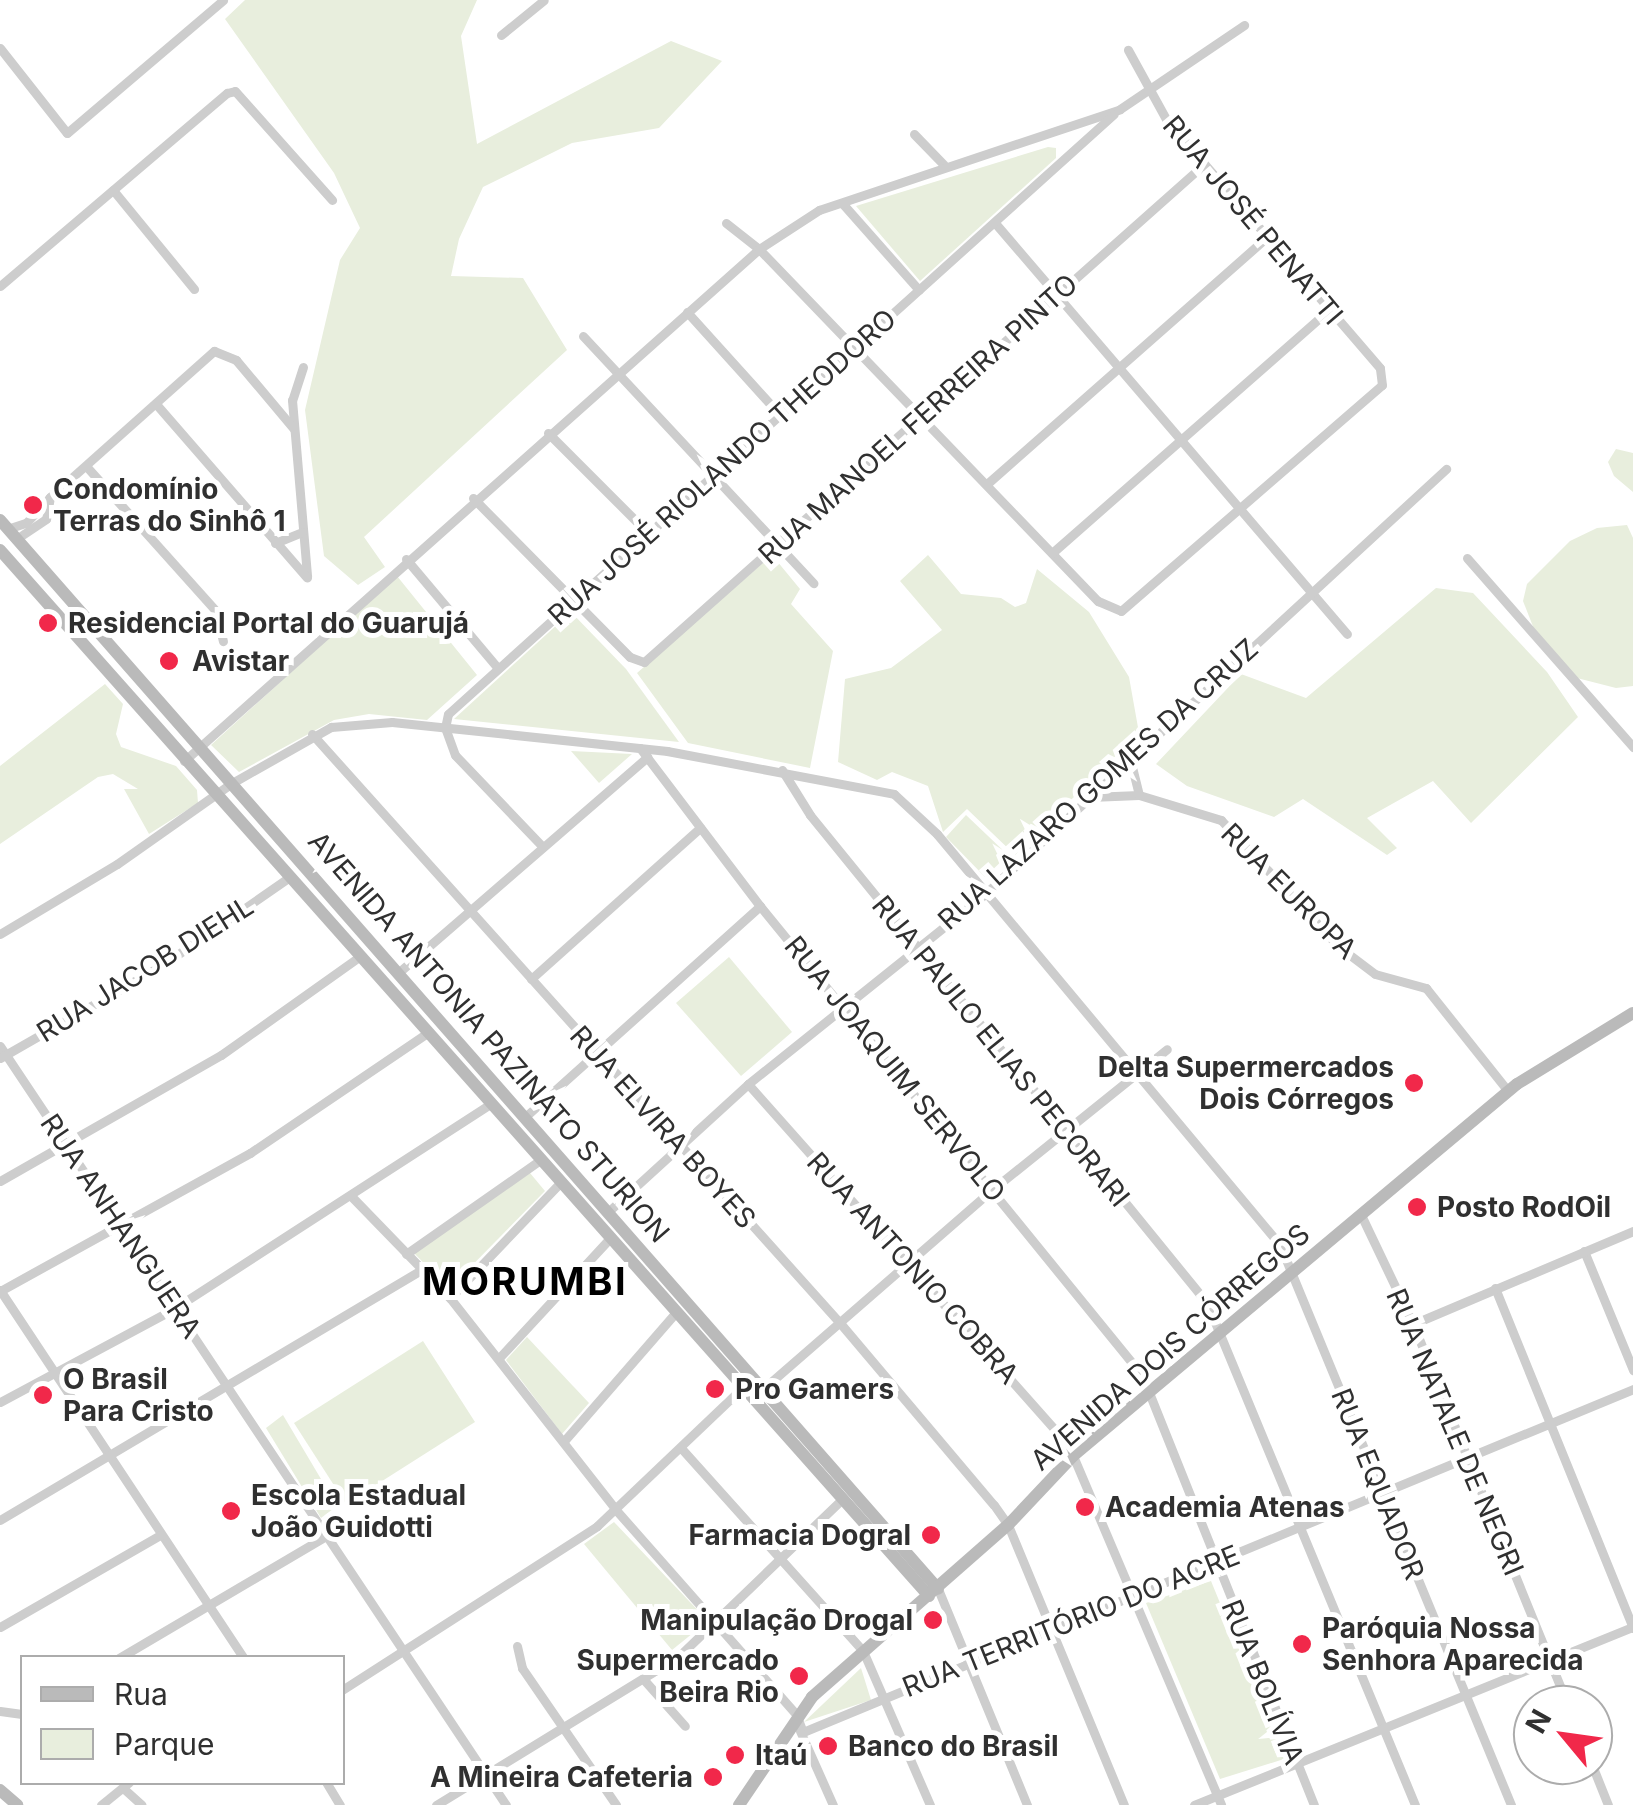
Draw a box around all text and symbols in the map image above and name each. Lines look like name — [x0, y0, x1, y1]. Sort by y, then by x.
street label: RUA JOSÉ PENATTI — [1156, 109, 1350, 331]
street label: RUA MANOEL FERREIRA PINTO — [752, 267, 1084, 571]
street label: RUA JOSÉ RIOLANDO THEODORO — [541, 302, 903, 632]
place label: Condomínio Terras do Sinhô 1 — [53, 472, 285, 538]
marker: Condomínio Terras do Sinhô 1 — [22, 494, 44, 516]
place label: Residencial Portal do Guarujá — [68, 606, 469, 640]
marker: Residencial Portal do Guarujá — [37, 612, 59, 634]
street label: RUA LAZARO GOMES DA CRUZ — [931, 631, 1265, 937]
place label: Avistar — [192, 644, 289, 678]
marker: Avistar — [156, 648, 182, 674]
street label: RUA EUROPA — [1214, 816, 1364, 966]
street label: AVENIDA ANTONIA PAZINATO STURION — [301, 825, 677, 1249]
street label: RUA JACOB DIEHL — [31, 889, 259, 1049]
street label: RUA PAULO ELIAS PECORARI — [865, 889, 1137, 1213]
street label: RUA JOAQUIM SERVOLO — [778, 929, 1012, 1209]
street label: RUA ELVIRA BOYES — [563, 1019, 763, 1235]
place label: Delta Supermercados Dois Córregos — [1098, 1050, 1394, 1116]
marker: Delta Supermercados Dois Córregos — [1403, 1072, 1425, 1094]
street label: RUA ANHANGUERA — [34, 1108, 208, 1344]
street label: RUA ANTONIO COBRA — [800, 1145, 1026, 1391]
place label: Posto RodOil — [1437, 1190, 1611, 1224]
marker: Posto RodOil — [1406, 1196, 1428, 1218]
street label: AVENIDA DOIS CÓRREGOS — [1024, 1217, 1316, 1477]
district label: MORUMBI — [422, 1259, 628, 1305]
street label: RUA NATALE DE NEGRI — [1379, 1284, 1531, 1580]
place label: O Brasil Para Cristo — [63, 1362, 214, 1428]
place label: Pro Gamers — [735, 1372, 894, 1406]
marker: Pro Gamers — [704, 1378, 726, 1400]
marker: O Brasil Para Cristo — [32, 1384, 54, 1406]
street label: RUA EQUADOR — [1324, 1384, 1432, 1584]
place label: Escola Estadual João Guidotti — [251, 1478, 466, 1544]
place label: Academia Atenas — [1105, 1490, 1345, 1524]
marker: Academia Atenas — [1074, 1496, 1096, 1518]
marker: Escola Estadual João Guidotti — [220, 1500, 242, 1522]
place label: Farmacia Dogral — [688, 1518, 911, 1552]
marker: Farmacia Dogral — [920, 1524, 942, 1546]
street label: RUA TERRITÓRIO DO ACRE — [898, 1538, 1244, 1704]
street label: RUA BOLÍVIA — [1215, 1595, 1311, 1769]
place label: Manipulação Drogal — [640, 1603, 913, 1637]
marker: Manipulação Drogal — [922, 1609, 944, 1631]
place label: Paróquia Nossa Senhora Aparecida — [1322, 1611, 1583, 1677]
marker: Paróquia Nossa Senhora Aparecida — [1291, 1633, 1313, 1655]
place label: Supermercado Beira Rio — [577, 1643, 779, 1709]
legend — [20, 1655, 345, 1785]
marker: Supermercado Beira Rio — [788, 1665, 810, 1687]
text: Rua — [114, 1676, 168, 1712]
north arrow — [1513, 1685, 1613, 1785]
text: N — [1518, 1704, 1559, 1739]
text: Parque — [114, 1726, 214, 1762]
place label: Banco do Brasil — [848, 1729, 1059, 1763]
marker: Banco do Brasil — [817, 1735, 839, 1757]
place label: Itaú — [755, 1738, 807, 1772]
marker: Itaú — [724, 1744, 746, 1766]
place label: A Mineira Cafeteria — [430, 1760, 693, 1794]
marker: A Mineira Cafeteria — [702, 1766, 724, 1788]

